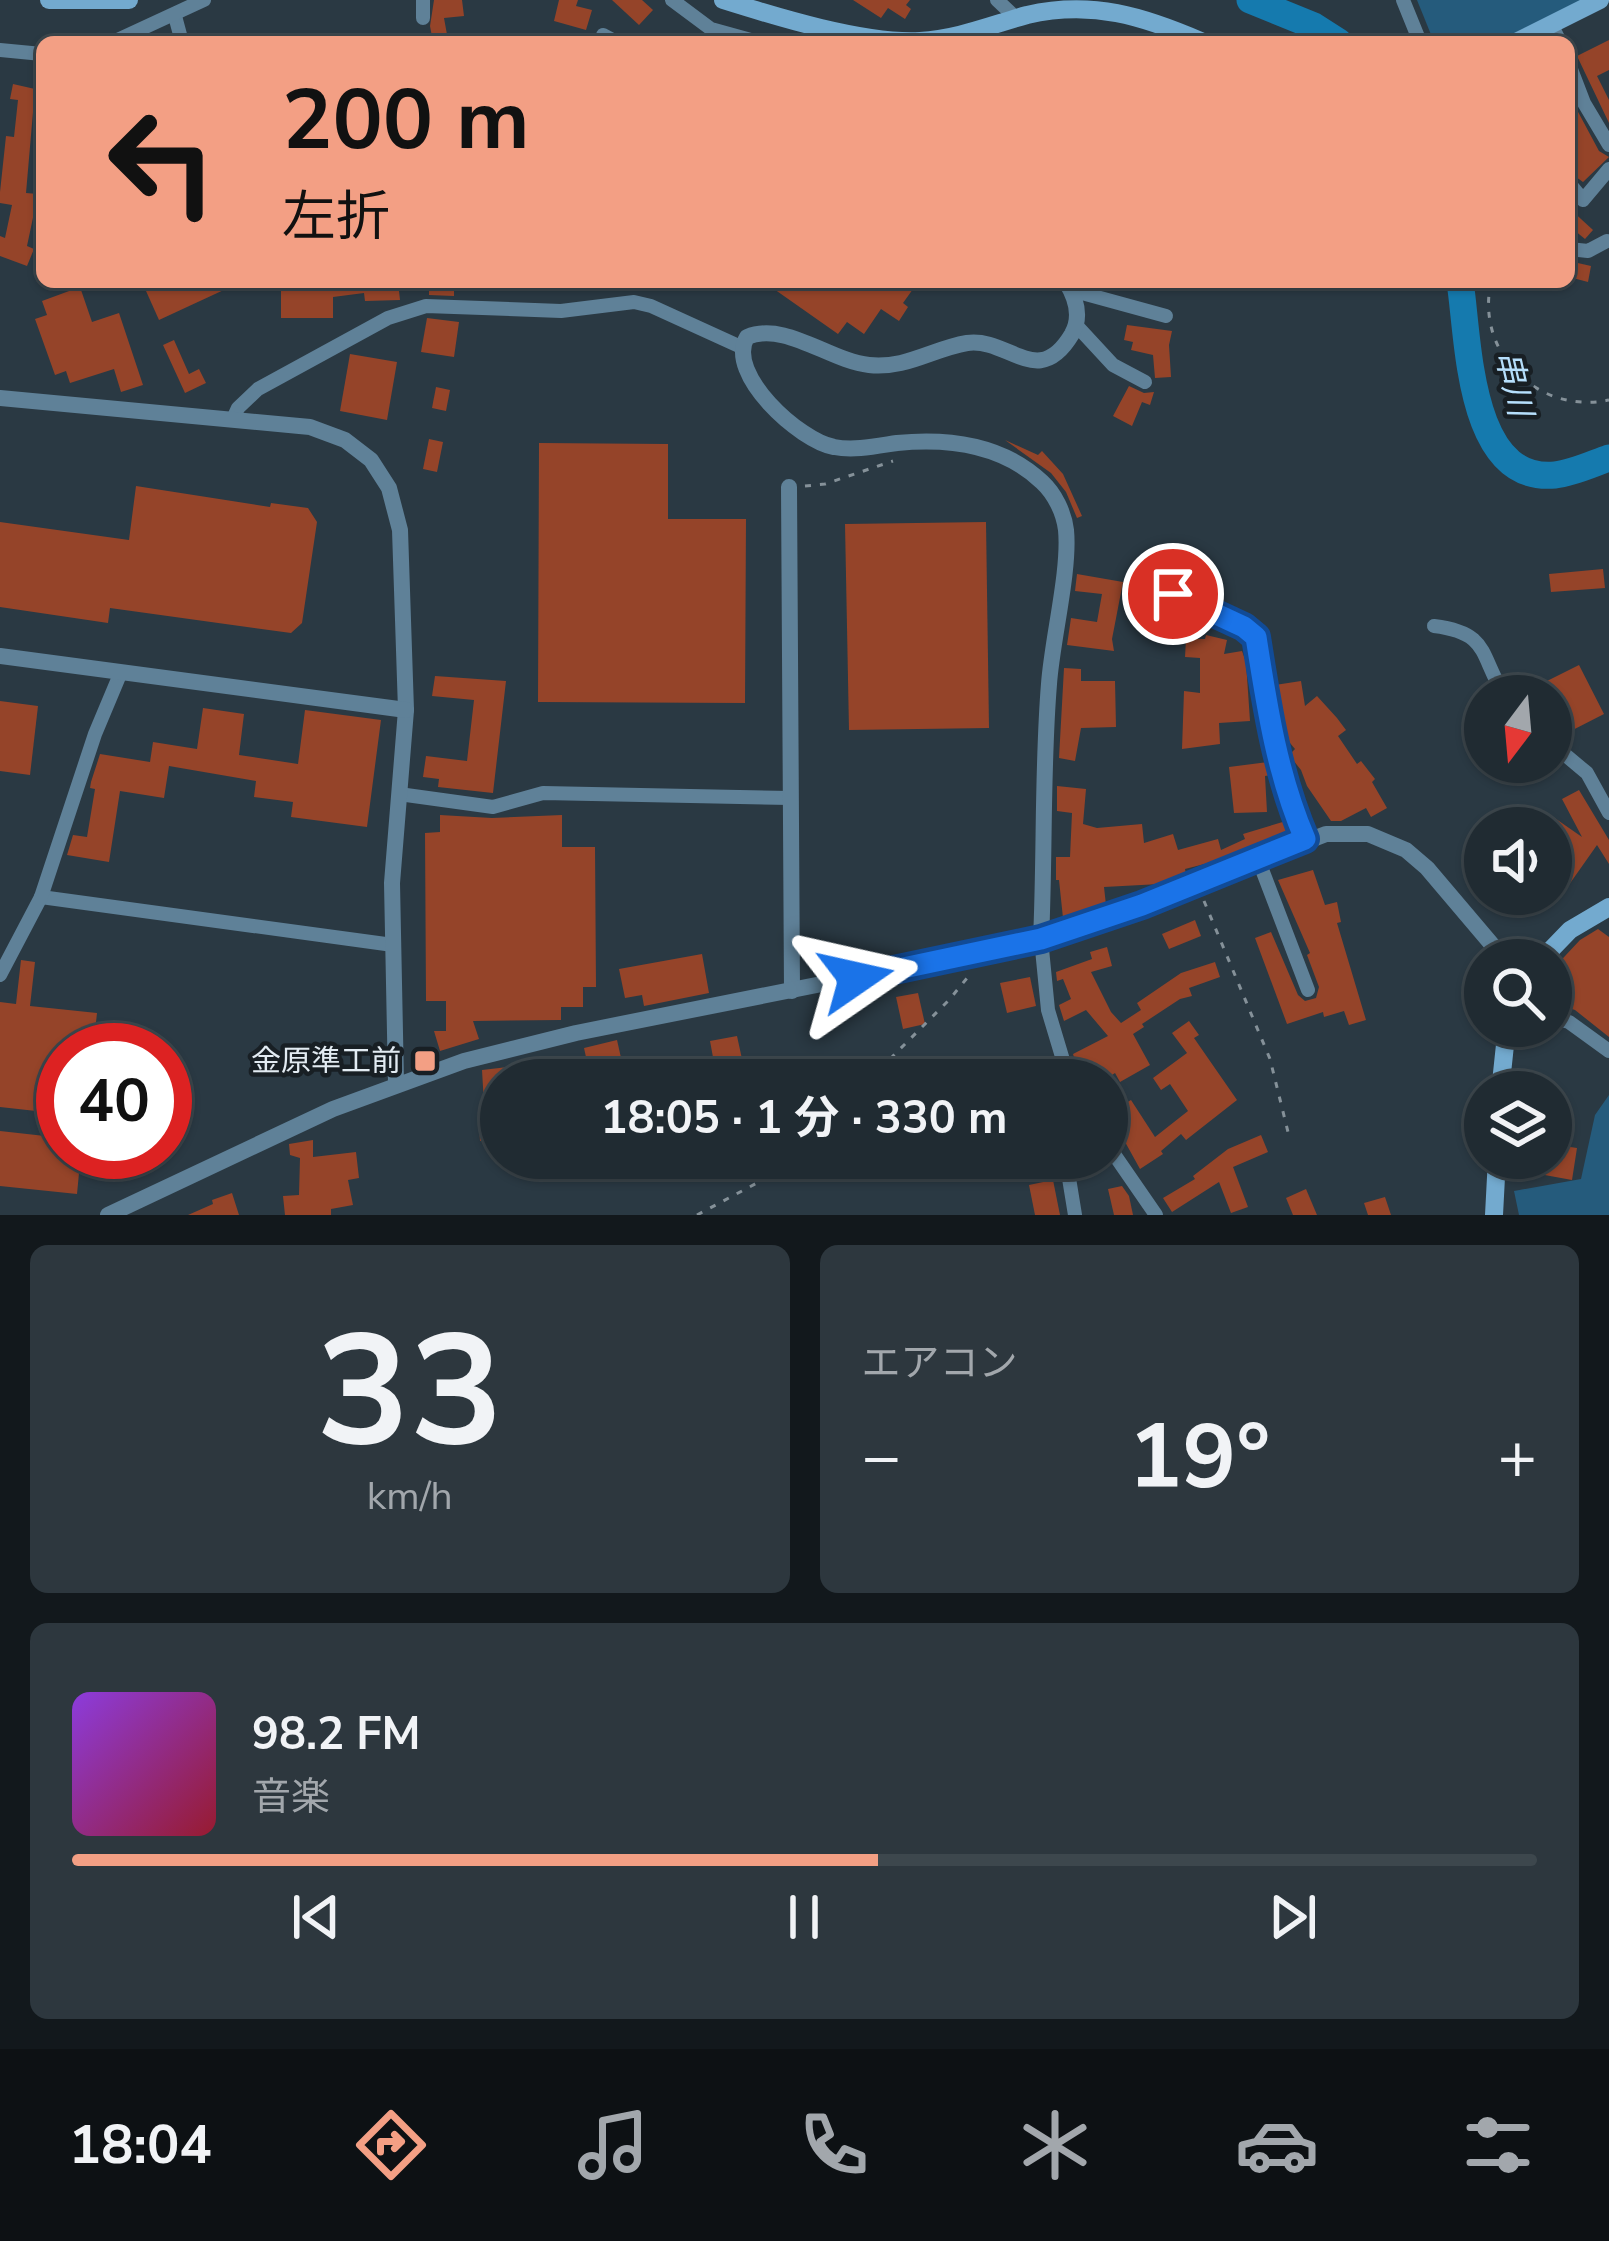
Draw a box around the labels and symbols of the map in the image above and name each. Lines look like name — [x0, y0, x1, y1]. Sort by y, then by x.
water label: 串川 — [1484, 346, 1544, 423]
pin — [1122, 543, 1224, 645]
north arrow — [1464, 675, 1572, 783]
position arrow — [793, 915, 919, 1041]
speed limit sign: 40 — [36, 1023, 192, 1179]
place label: 金原準工前 — [251, 1041, 401, 1082]
marker: 金原準工前 — [412, 1048, 438, 1074]

